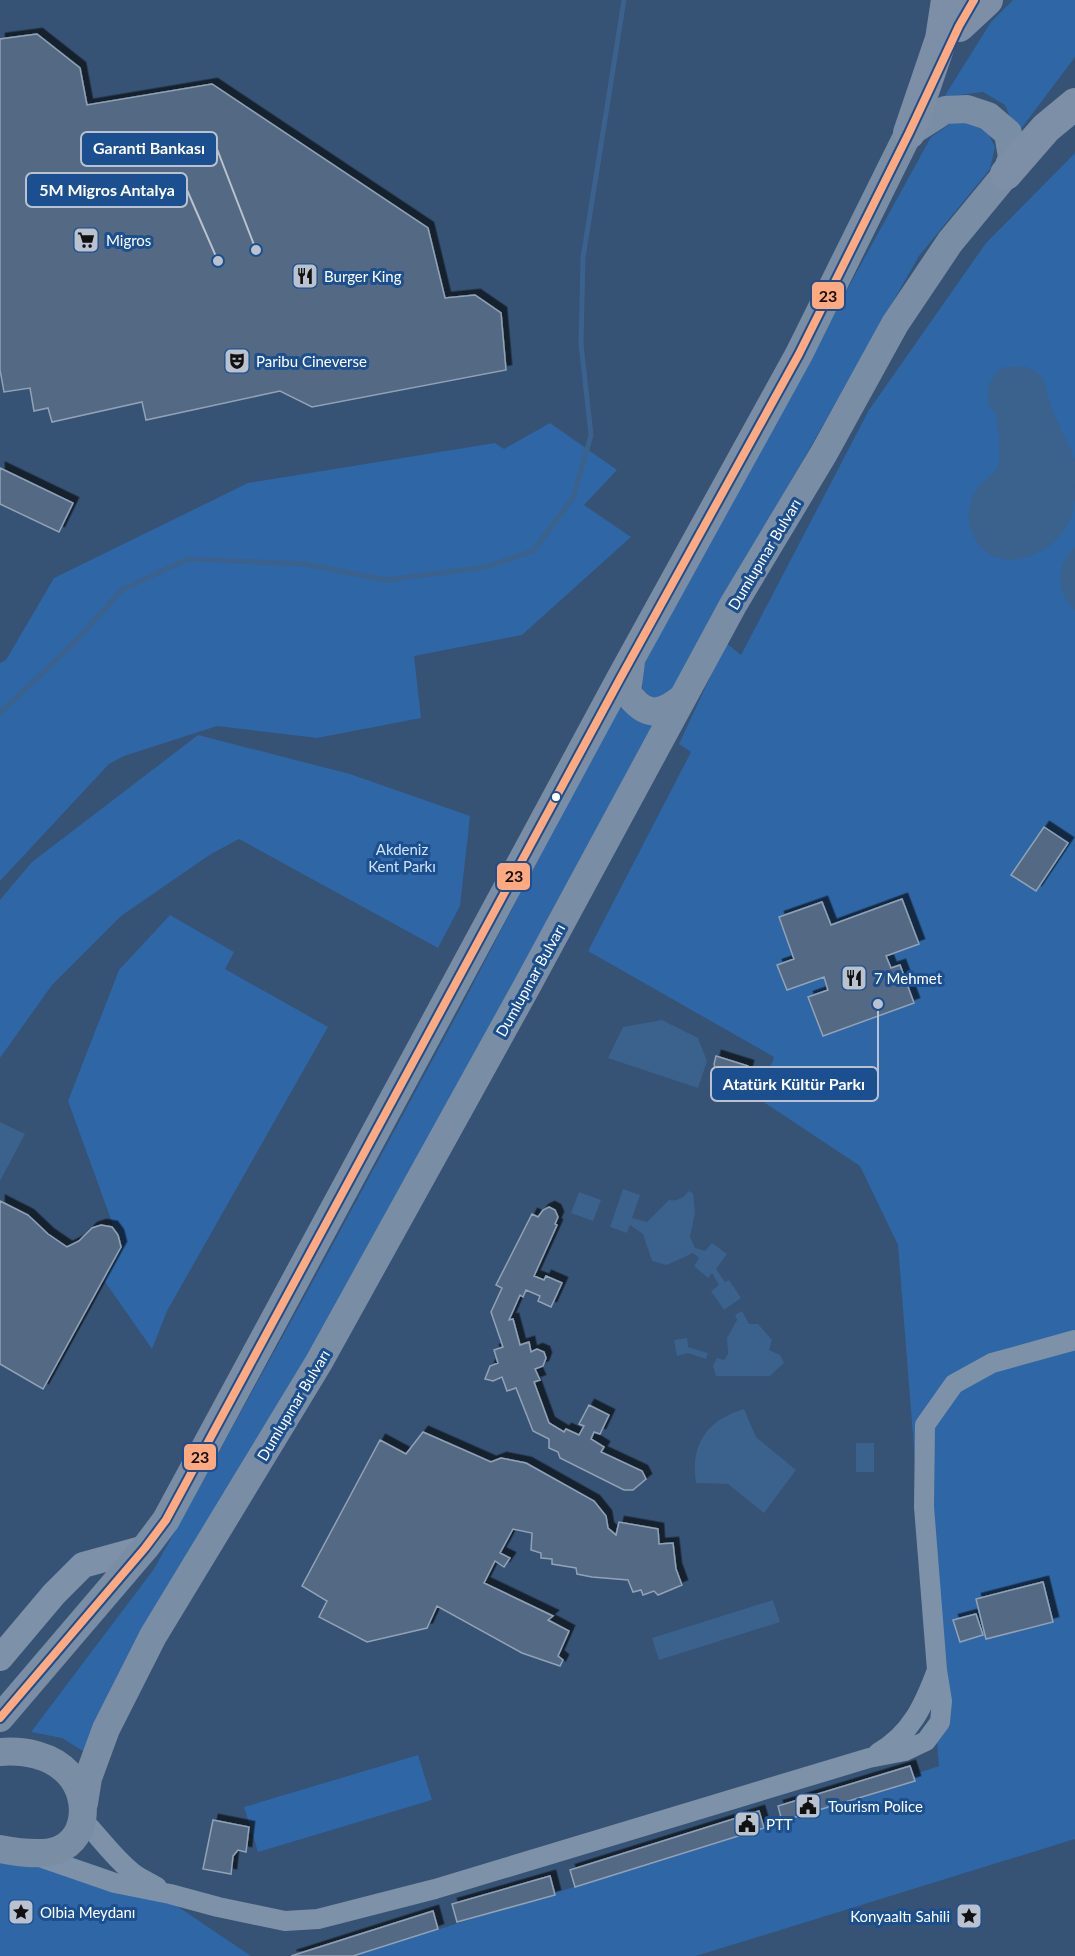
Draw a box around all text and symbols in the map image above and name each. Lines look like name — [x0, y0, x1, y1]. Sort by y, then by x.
callout: Garanti Bankası — [81, 132, 217, 166]
text: Garanti Bankası — [93, 138, 205, 157]
callout: 5M Migros Antalya — [26, 173, 187, 207]
text: 5M Migros Antalya — [39, 180, 175, 199]
supermarket icon: Migros — [71, 225, 101, 255]
place label: Migros — [106, 231, 151, 249]
restaurant icon: Burger King — [290, 261, 320, 291]
place label: Burger King — [324, 267, 402, 285]
line badge: 23 — [811, 281, 845, 310]
text: 23 — [819, 286, 837, 305]
theatre icon: Paribu Cineverse — [222, 346, 252, 376]
place label: Paribu Cineverse — [256, 352, 367, 370]
street label: Dumlupınar Bulvarı — [724, 495, 804, 613]
unlabelled marker — [550, 791, 562, 803]
park label: Akdeniz Kent Parkı — [368, 840, 436, 875]
line badge: 23 — [496, 862, 531, 891]
text: 23 — [505, 866, 523, 885]
street label: Dumlupınar Bulvarı — [492, 920, 568, 1040]
restaurant icon: 7 Mehmet — [839, 963, 869, 993]
place label: 7 Mehmet — [874, 969, 943, 987]
callout: Atatürk Kültür Parkı — [711, 1067, 878, 1101]
text: Atatürk Kültür Parkı — [722, 1074, 865, 1093]
street label: Dumlupınar Bulvarı — [253, 1346, 333, 1464]
line badge: 23 — [183, 1443, 217, 1471]
text: 23 — [191, 1447, 209, 1466]
public building icon: Tourism Police — [793, 1791, 823, 1821]
place label: Tourism Police — [828, 1797, 923, 1815]
public building icon: PTT — [732, 1809, 762, 1839]
place label: PTT — [766, 1815, 793, 1833]
place icon: Olbia Meydanı — [6, 1897, 36, 1927]
place icon: Konyaaltı Sahili — [954, 1901, 984, 1931]
place label: Olbia Meydanı — [40, 1903, 135, 1921]
place label: Konyaaltı Sahili — [850, 1907, 950, 1925]

